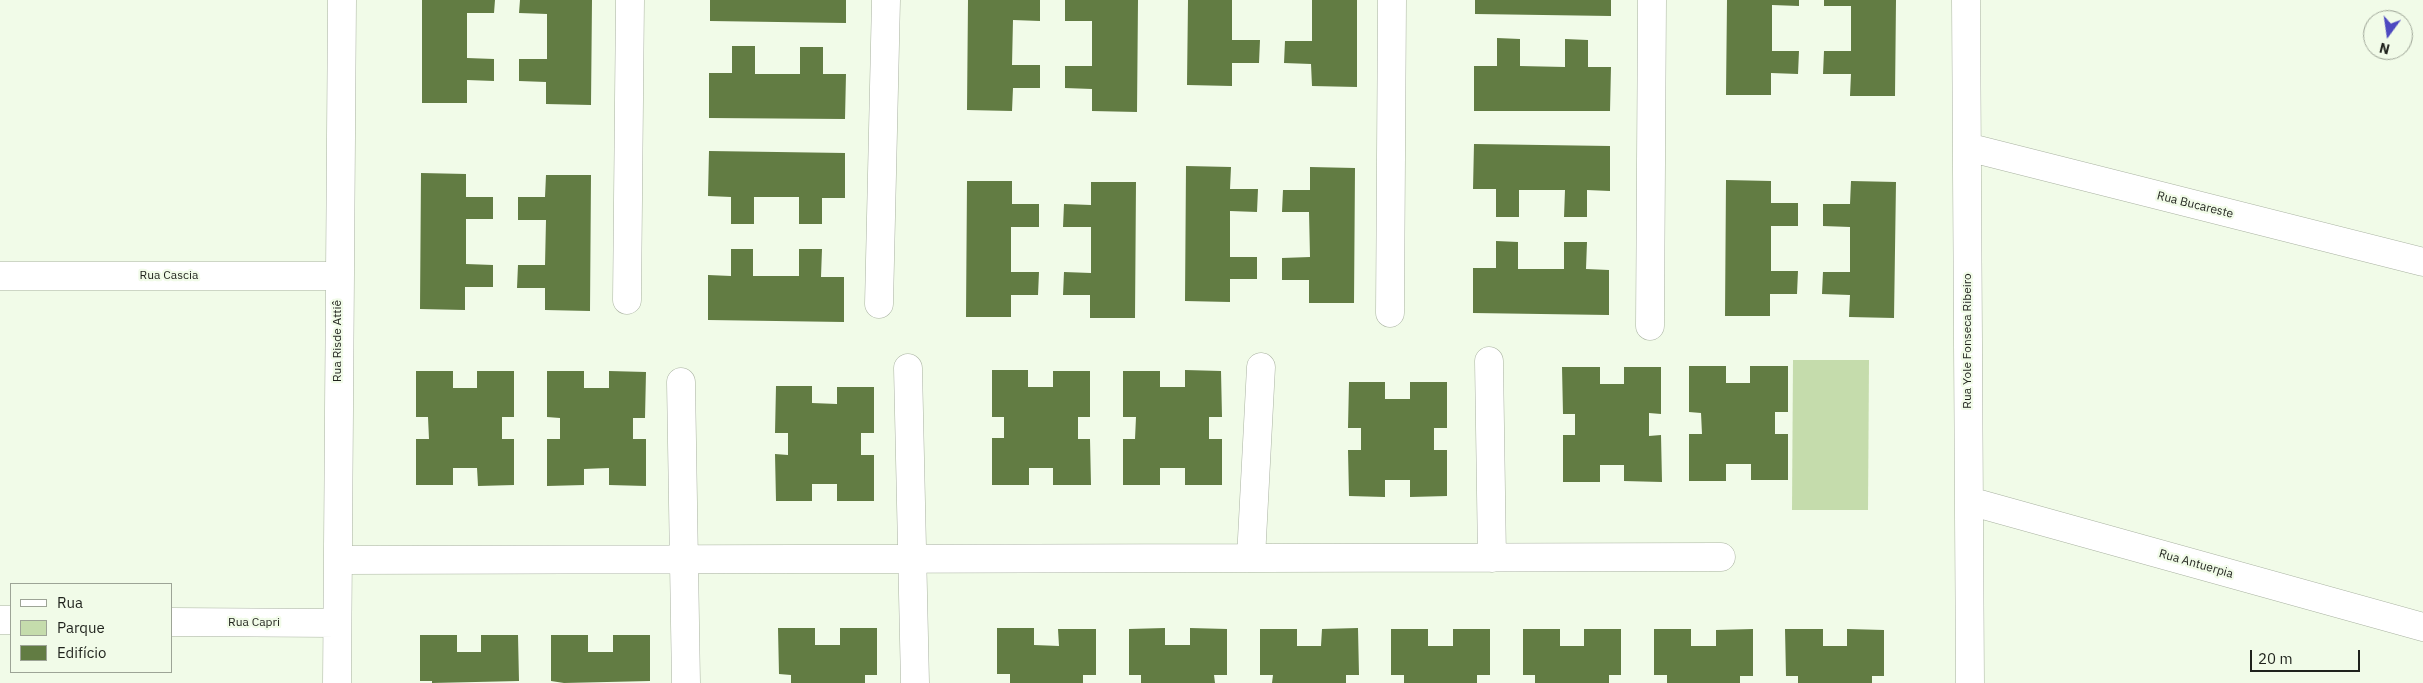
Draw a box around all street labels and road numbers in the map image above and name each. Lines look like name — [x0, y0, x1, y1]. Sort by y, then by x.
street label: Rua Bucareste — [2155, 189, 2235, 221]
street label: Rua Cascia — [140, 269, 198, 283]
street label: Rua Yole Fonseca Ribeiro — [1961, 273, 1975, 409]
street label: Rua Risde Attiê — [331, 300, 345, 382]
street label: Rua Antuerpia — [2157, 547, 2235, 581]
street label: Rua Capri — [228, 616, 280, 630]

